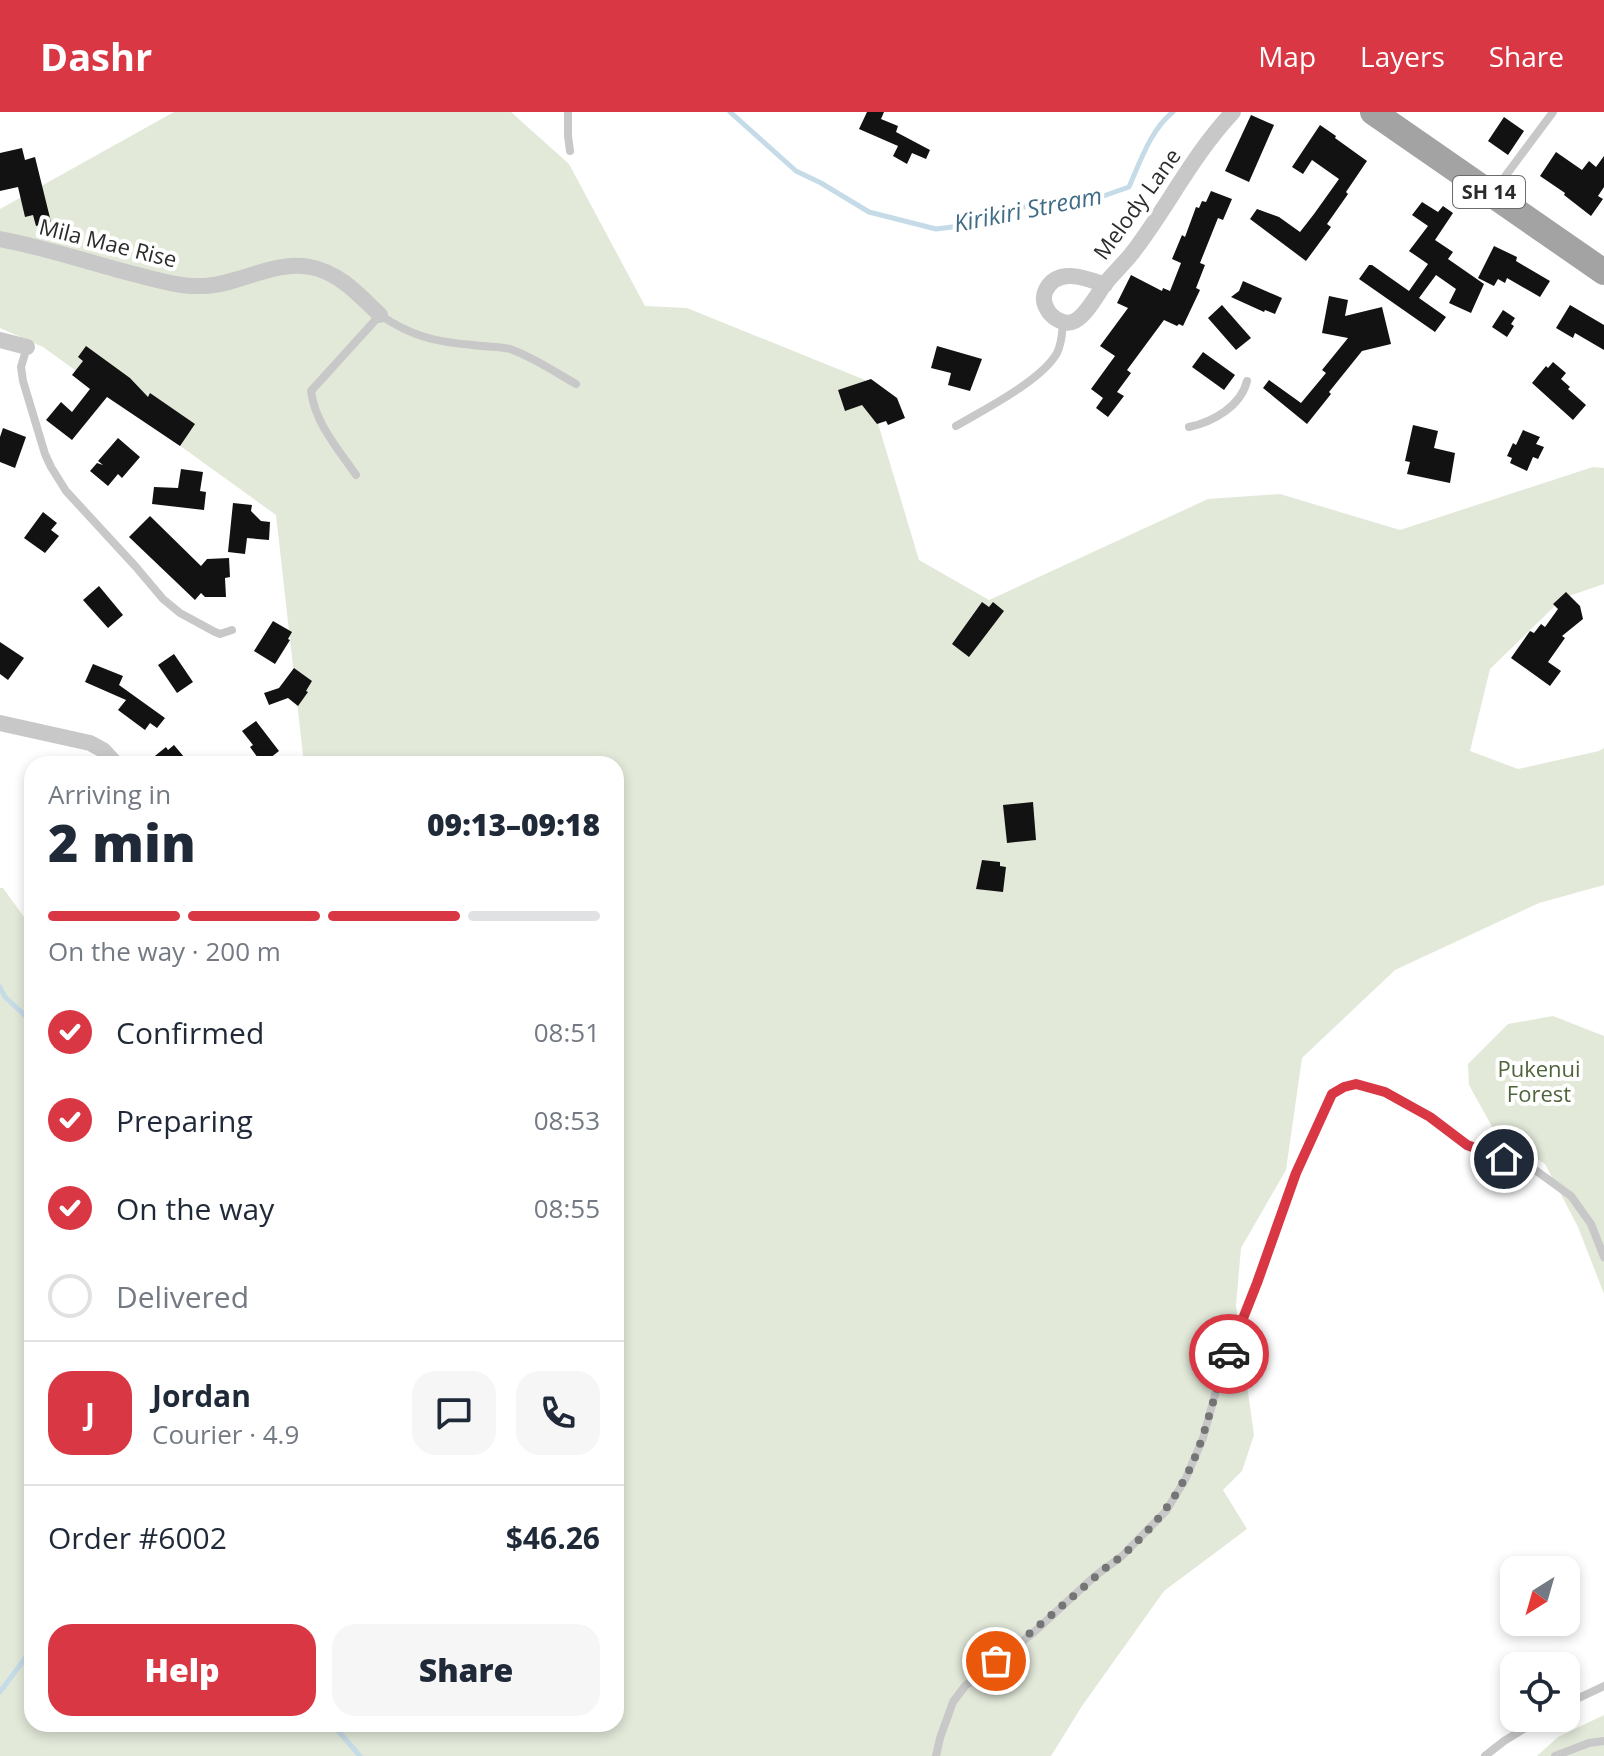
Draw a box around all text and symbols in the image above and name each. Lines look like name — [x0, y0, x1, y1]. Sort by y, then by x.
text: Dashr — [40, 30, 152, 82]
text: Map — [1258, 37, 1316, 75]
text: Layers — [1360, 37, 1445, 75]
text: Share — [1489, 37, 1564, 75]
street label: Melody Lane — [1086, 142, 1187, 265]
road number: SH 14 — [1453, 176, 1525, 208]
water label: Kirikiri Stream — [951, 178, 1105, 239]
street label: Mila Mae Rise — [36, 210, 180, 274]
text: Arriving in — [48, 776, 171, 812]
text: 09:13–09:18 — [427, 804, 600, 845]
text: 2 min — [48, 806, 196, 877]
text: On the way · 200 m — [48, 933, 281, 969]
icon: check — [48, 1010, 92, 1054]
text: Confirmed — [116, 1012, 264, 1053]
text: 08:51 — [534, 1014, 600, 1050]
park label: Pukenui Forest — [1497, 1053, 1581, 1108]
icon: check — [48, 1098, 92, 1142]
text: Preparing — [116, 1100, 253, 1141]
text: 08:53 — [534, 1102, 600, 1138]
pin — [1470, 1125, 1538, 1193]
icon: home — [1482, 1137, 1526, 1181]
icon: check — [48, 1186, 92, 1230]
text: On the way — [116, 1188, 274, 1229]
text: 08:55 — [534, 1190, 600, 1226]
text: Delivered — [116, 1276, 249, 1317]
courier — [1189, 1314, 1269, 1394]
icon: car — [1207, 1332, 1251, 1376]
button: chat — [412, 1371, 496, 1455]
button: phone — [516, 1371, 600, 1455]
text: Jordan — [152, 1375, 251, 1416]
text: J — [85, 1393, 95, 1434]
text: Courier · 4.9 — [152, 1416, 299, 1452]
text: Order #6002 — [48, 1517, 227, 1558]
text: $46.26 — [506, 1517, 600, 1558]
north arrow — [1500, 1556, 1580, 1636]
map controls — [1500, 1556, 1580, 1732]
button: Help — [48, 1624, 316, 1716]
button: Share — [332, 1624, 600, 1716]
pin — [962, 1627, 1030, 1695]
icon: bag — [974, 1639, 1018, 1683]
button: locate — [1500, 1652, 1580, 1732]

